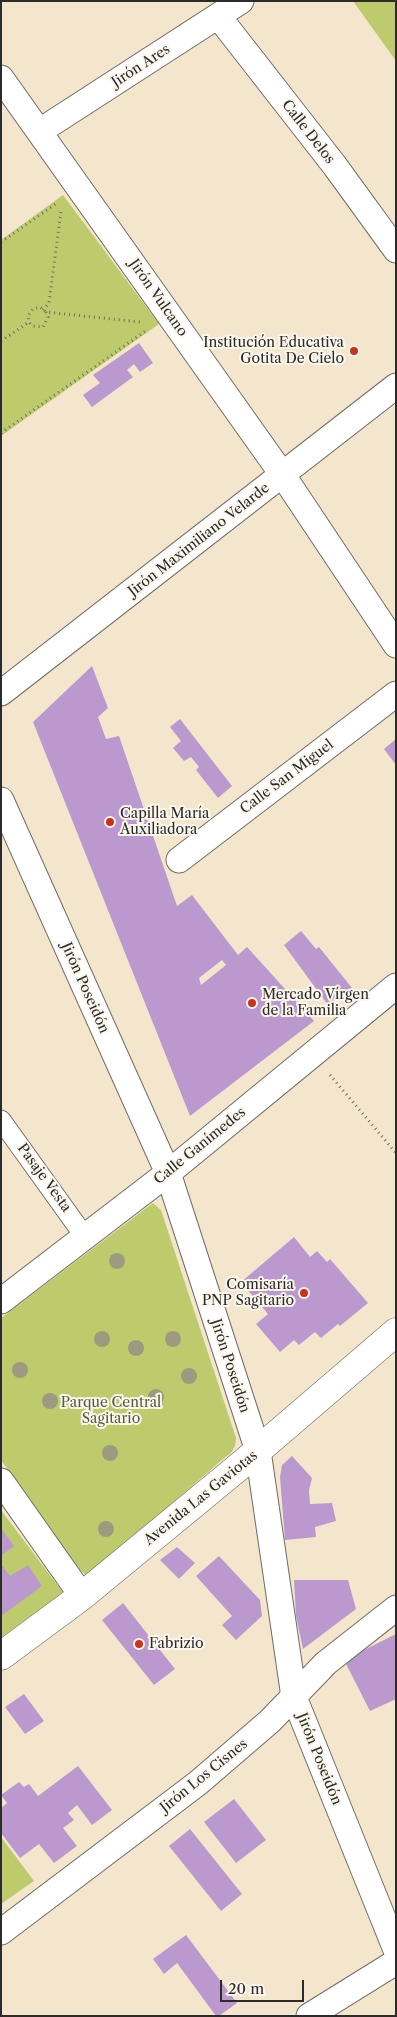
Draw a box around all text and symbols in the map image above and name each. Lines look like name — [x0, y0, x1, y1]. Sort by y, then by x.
street label: Jirón Ares — [109, 41, 173, 91]
street label: Calle Delos — [278, 97, 338, 167]
street label: Jirón Vulcano — [125, 256, 191, 340]
place label: Institución Educativa Gotita De Cielo — [203, 335, 344, 368]
marker: Institución Educativa Gotita De Cielo — [348, 345, 360, 357]
street label: Jirón Maximiliano Velarde — [125, 480, 273, 600]
street label: Calle San Miguel — [237, 736, 337, 818]
place label: Capilla María Auxiliadora — [120, 806, 209, 839]
marker: Capilla María Auxiliadora — [104, 816, 116, 828]
street label: Jirón Poseidón — [57, 940, 113, 1036]
place label: Mercado Vírgen de la Familia — [262, 987, 369, 1020]
marker: Mercado Vírgen de la Familia — [246, 997, 258, 1009]
street label: Calle Ganímedes — [151, 1104, 249, 1188]
street label: Pasaje Vesta — [14, 1140, 74, 1216]
place label: Comisaría PNP Sagitario — [202, 1277, 294, 1310]
marker: Comisaría PNP Sagitario — [298, 1287, 310, 1299]
street label: Jirón Poseidón — [207, 1317, 253, 1415]
park label: Parque Central Sagitario — [61, 1395, 161, 1428]
street label: Avenida Las Gaviotas — [141, 1447, 261, 1549]
place label: Fabrizio — [149, 1636, 204, 1652]
marker: Fabrizio — [133, 1638, 145, 1650]
street label: Jirón Poseidón — [293, 1711, 345, 1807]
street label: Jirón Los Cisnes — [157, 1736, 251, 1816]
scale bar — [222, 1970, 306, 2002]
text: 20 m — [228, 1979, 264, 1998]

